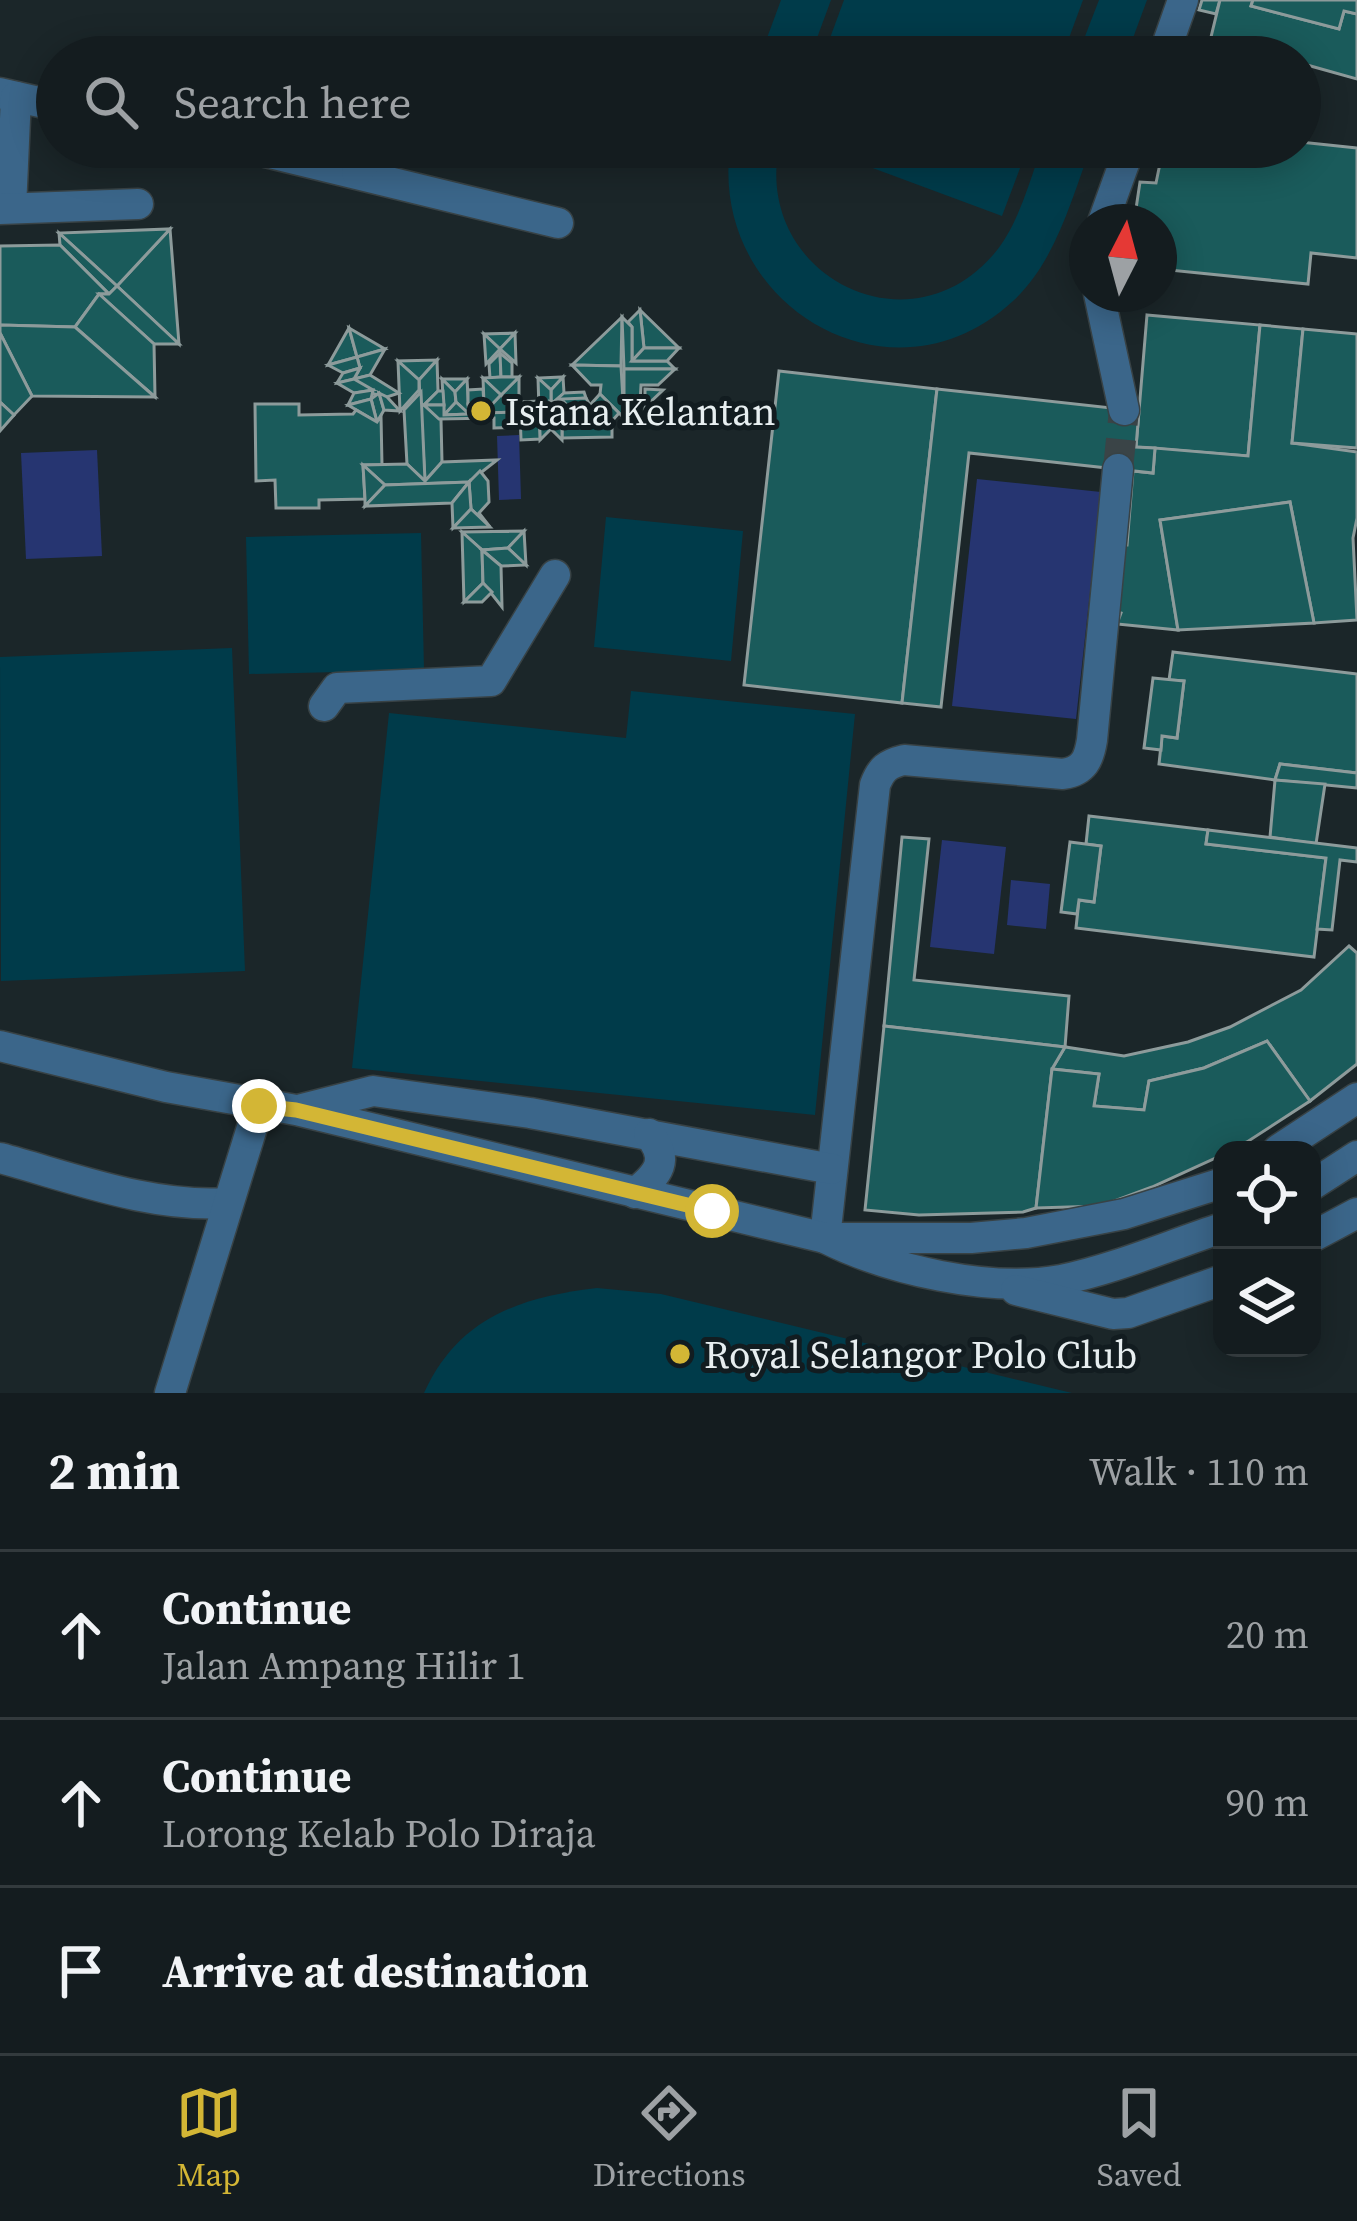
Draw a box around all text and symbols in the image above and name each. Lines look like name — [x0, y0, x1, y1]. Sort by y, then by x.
search box — [36, 36, 1321, 168]
icon: search — [78, 69, 144, 135]
text: Search here — [174, 71, 411, 133]
north arrow — [1069, 204, 1177, 312]
place label: Istana Kelantan — [505, 385, 776, 438]
marker: Istana Kelantan — [468, 398, 494, 424]
route end — [232, 1079, 286, 1133]
map controls — [1213, 1141, 1321, 1357]
button: locate — [1213, 1141, 1321, 1249]
route start — [685, 1184, 739, 1238]
button: layers — [1213, 1249, 1321, 1357]
place label: Royal Selangor Polo Club — [704, 1328, 1137, 1381]
marker: Royal Selangor Polo Club — [667, 1341, 693, 1367]
text: 2 min — [48, 1436, 180, 1506]
text: Walk · 110 m — [1089, 1445, 1309, 1498]
text: Continue — [162, 1577, 351, 1639]
icon: ahead — [48, 1602, 114, 1668]
text: 20 m — [1226, 1608, 1309, 1661]
text: Jalan Ampang Hilir 1 — [162, 1639, 525, 1692]
text: Continue — [162, 1745, 351, 1807]
icon: ahead — [48, 1770, 114, 1836]
text: 90 m — [1226, 1776, 1309, 1829]
text: Lorong Kelab Polo Diraja — [162, 1807, 596, 1860]
icon: arrive — [48, 1938, 114, 2004]
text: Arrive at destination — [162, 1940, 589, 2002]
tab: Map — [176, 2080, 242, 2197]
tab: Directions — [593, 2080, 746, 2197]
tab: Saved — [1097, 2080, 1181, 2197]

